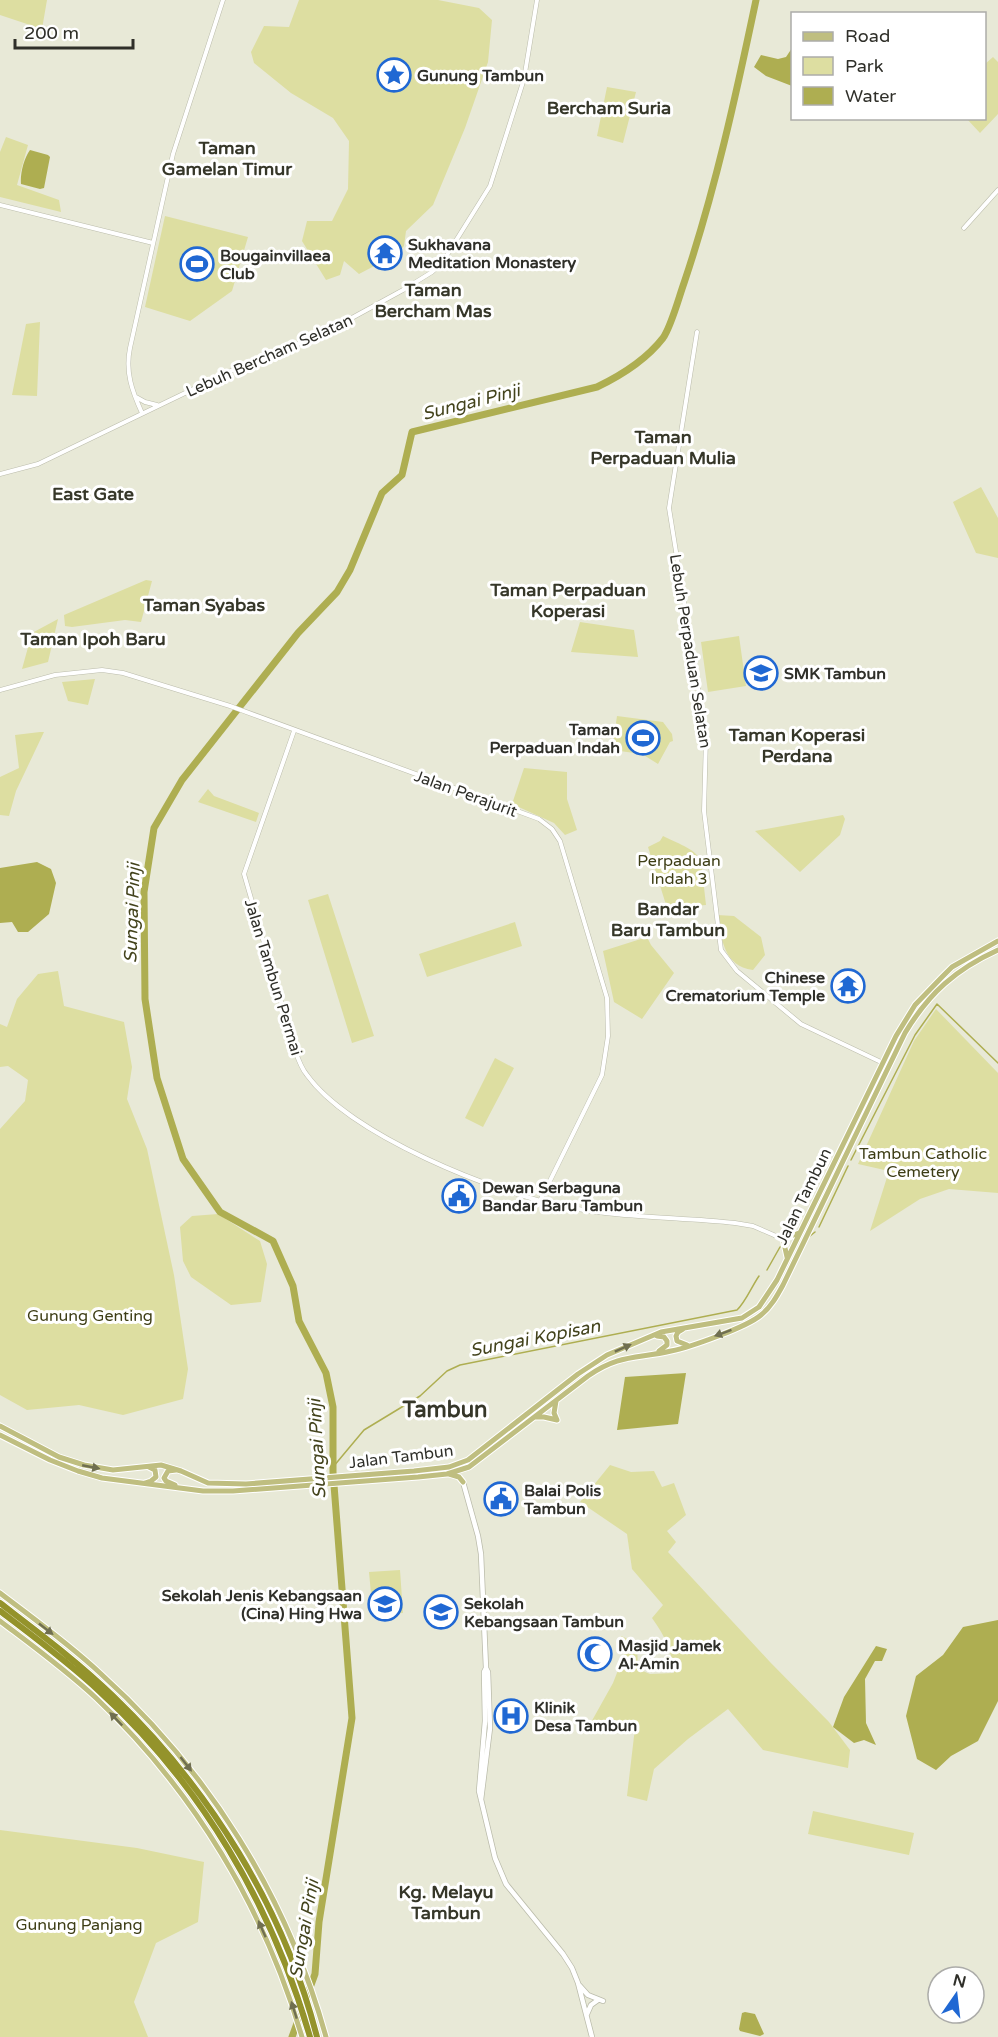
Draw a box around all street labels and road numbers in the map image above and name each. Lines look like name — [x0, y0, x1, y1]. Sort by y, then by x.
street label: Lebuh Bercham Selatan — [183, 310, 356, 402]
street label: Lebuh Perpaduan Selatan — [665, 553, 715, 750]
street label: Jalan Perajurit — [411, 766, 520, 822]
street label: Jalan Tambun Permai — [240, 897, 306, 1058]
street label: Jalan Tambun — [772, 1145, 836, 1248]
street label: Jalan Tambun — [348, 1441, 454, 1473]

